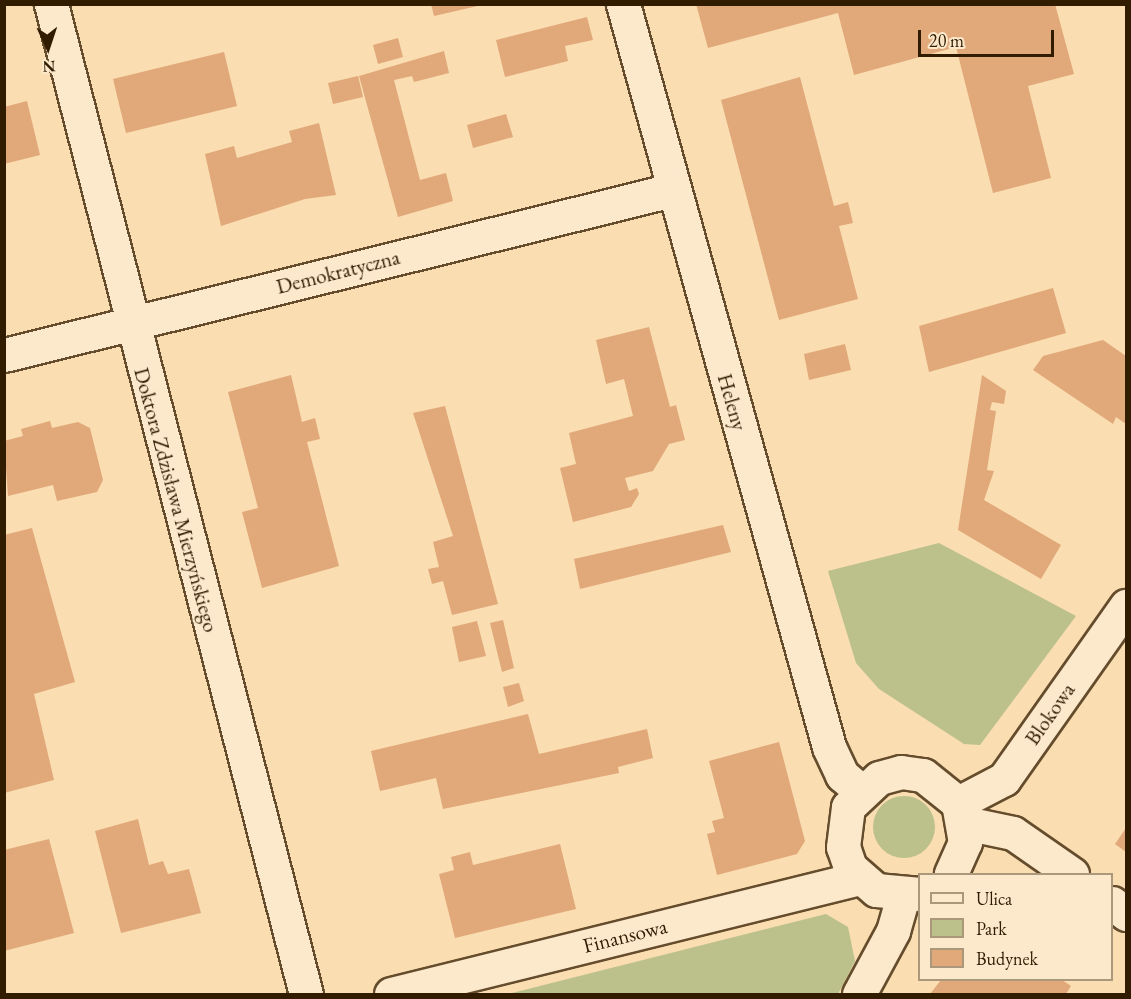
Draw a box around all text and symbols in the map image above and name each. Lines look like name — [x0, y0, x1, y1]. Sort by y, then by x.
north arrow — [18, 18, 78, 78]
scale bar — [921, 18, 1058, 56]
text: 20 m — [929, 29, 964, 52]
text: N — [42, 56, 56, 77]
street label: Demokratyczna — [274, 244, 402, 300]
street label: Doktora Zdzisława Mierzyńskiego — [129, 365, 223, 635]
street label: Heleny — [712, 371, 752, 433]
street label: Blokowa — [1020, 678, 1080, 750]
legend — [918, 873, 1113, 981]
text: Ulica — [976, 887, 1012, 910]
street label: Finansowa — [580, 913, 670, 959]
text: Park — [976, 917, 1007, 940]
text: Budynek — [976, 947, 1038, 970]

